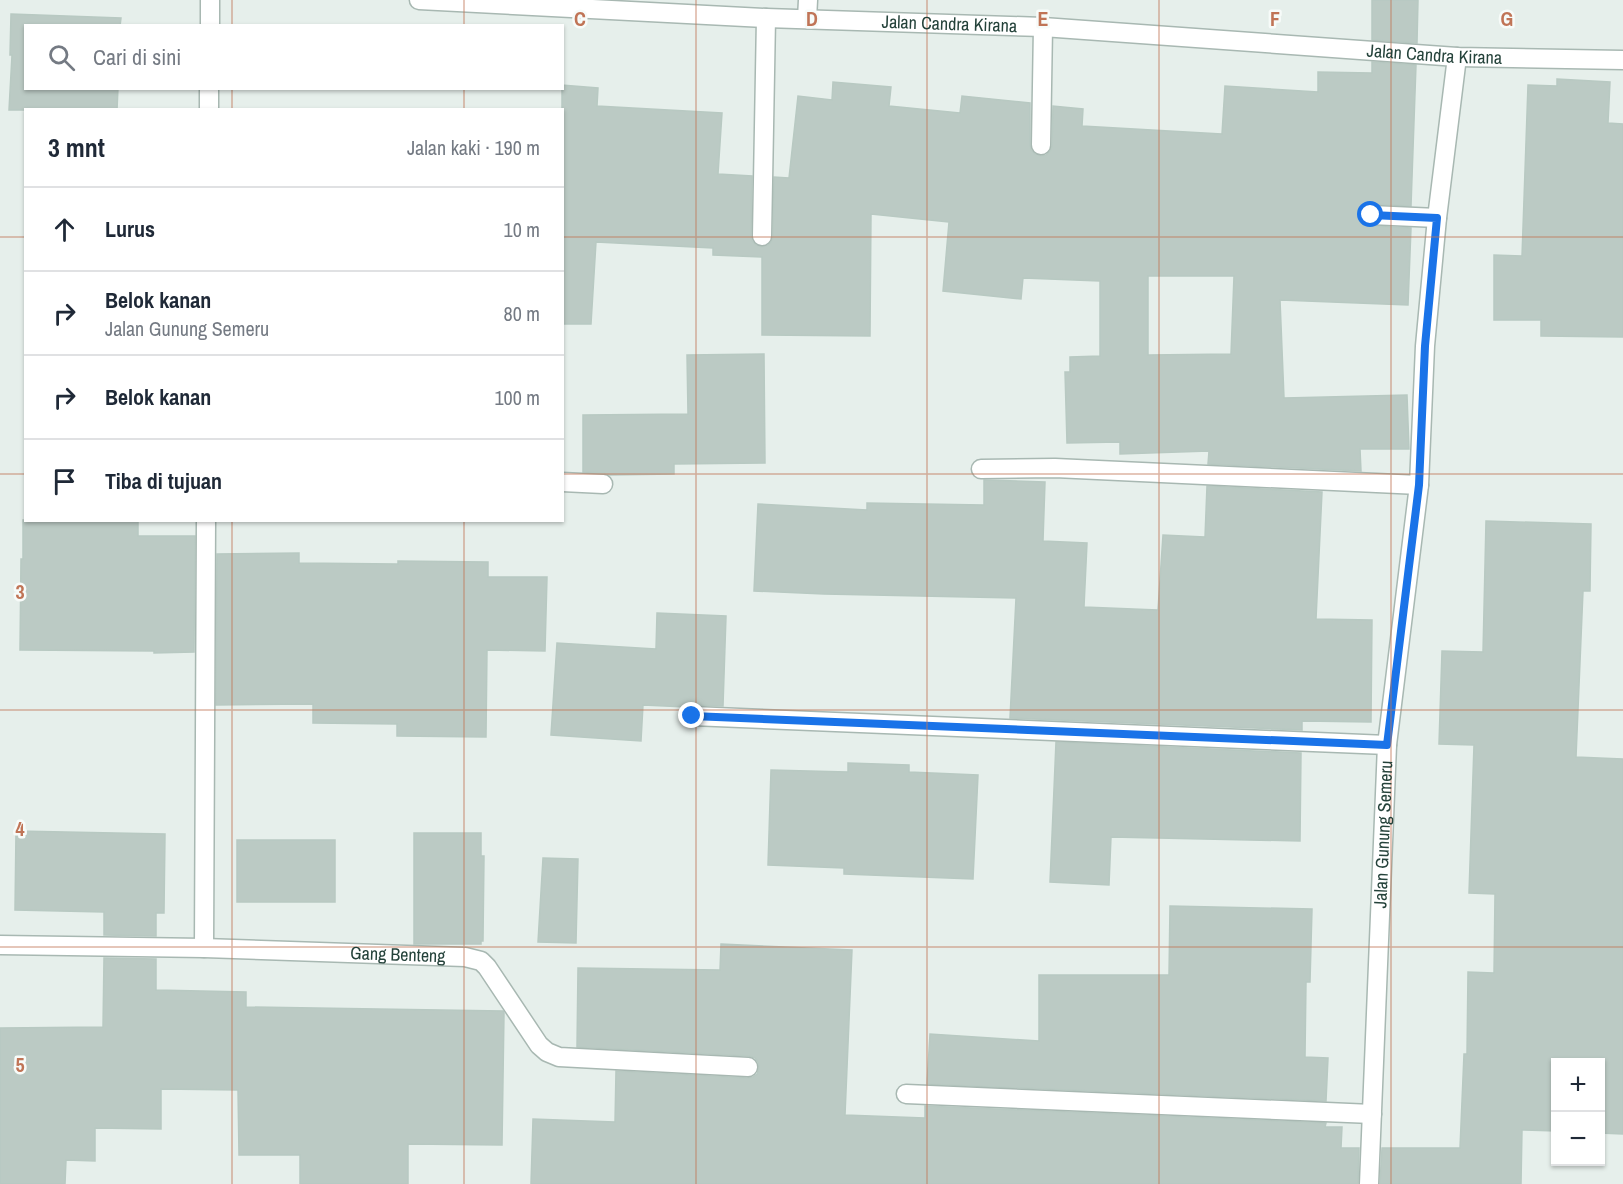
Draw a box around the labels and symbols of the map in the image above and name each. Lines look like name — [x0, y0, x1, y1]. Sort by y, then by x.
text: C — [574, 5, 586, 32]
text: D — [806, 5, 818, 32]
text: E — [1038, 5, 1049, 32]
text: F — [1270, 5, 1280, 32]
text: G — [1501, 5, 1513, 32]
street label: Jalan Candra Kirana — [881, 9, 1018, 38]
street label: Jalan Candra Kirana — [1366, 37, 1502, 70]
route start — [1357, 201, 1383, 227]
text: 3 — [15, 578, 25, 605]
route end — [678, 702, 704, 728]
street label: Jalan Gunung Semeru — [1367, 760, 1398, 909]
text: 4 — [15, 815, 25, 842]
street label: Gang Benteng — [350, 940, 447, 968]
text: 5 — [15, 1051, 25, 1078]

